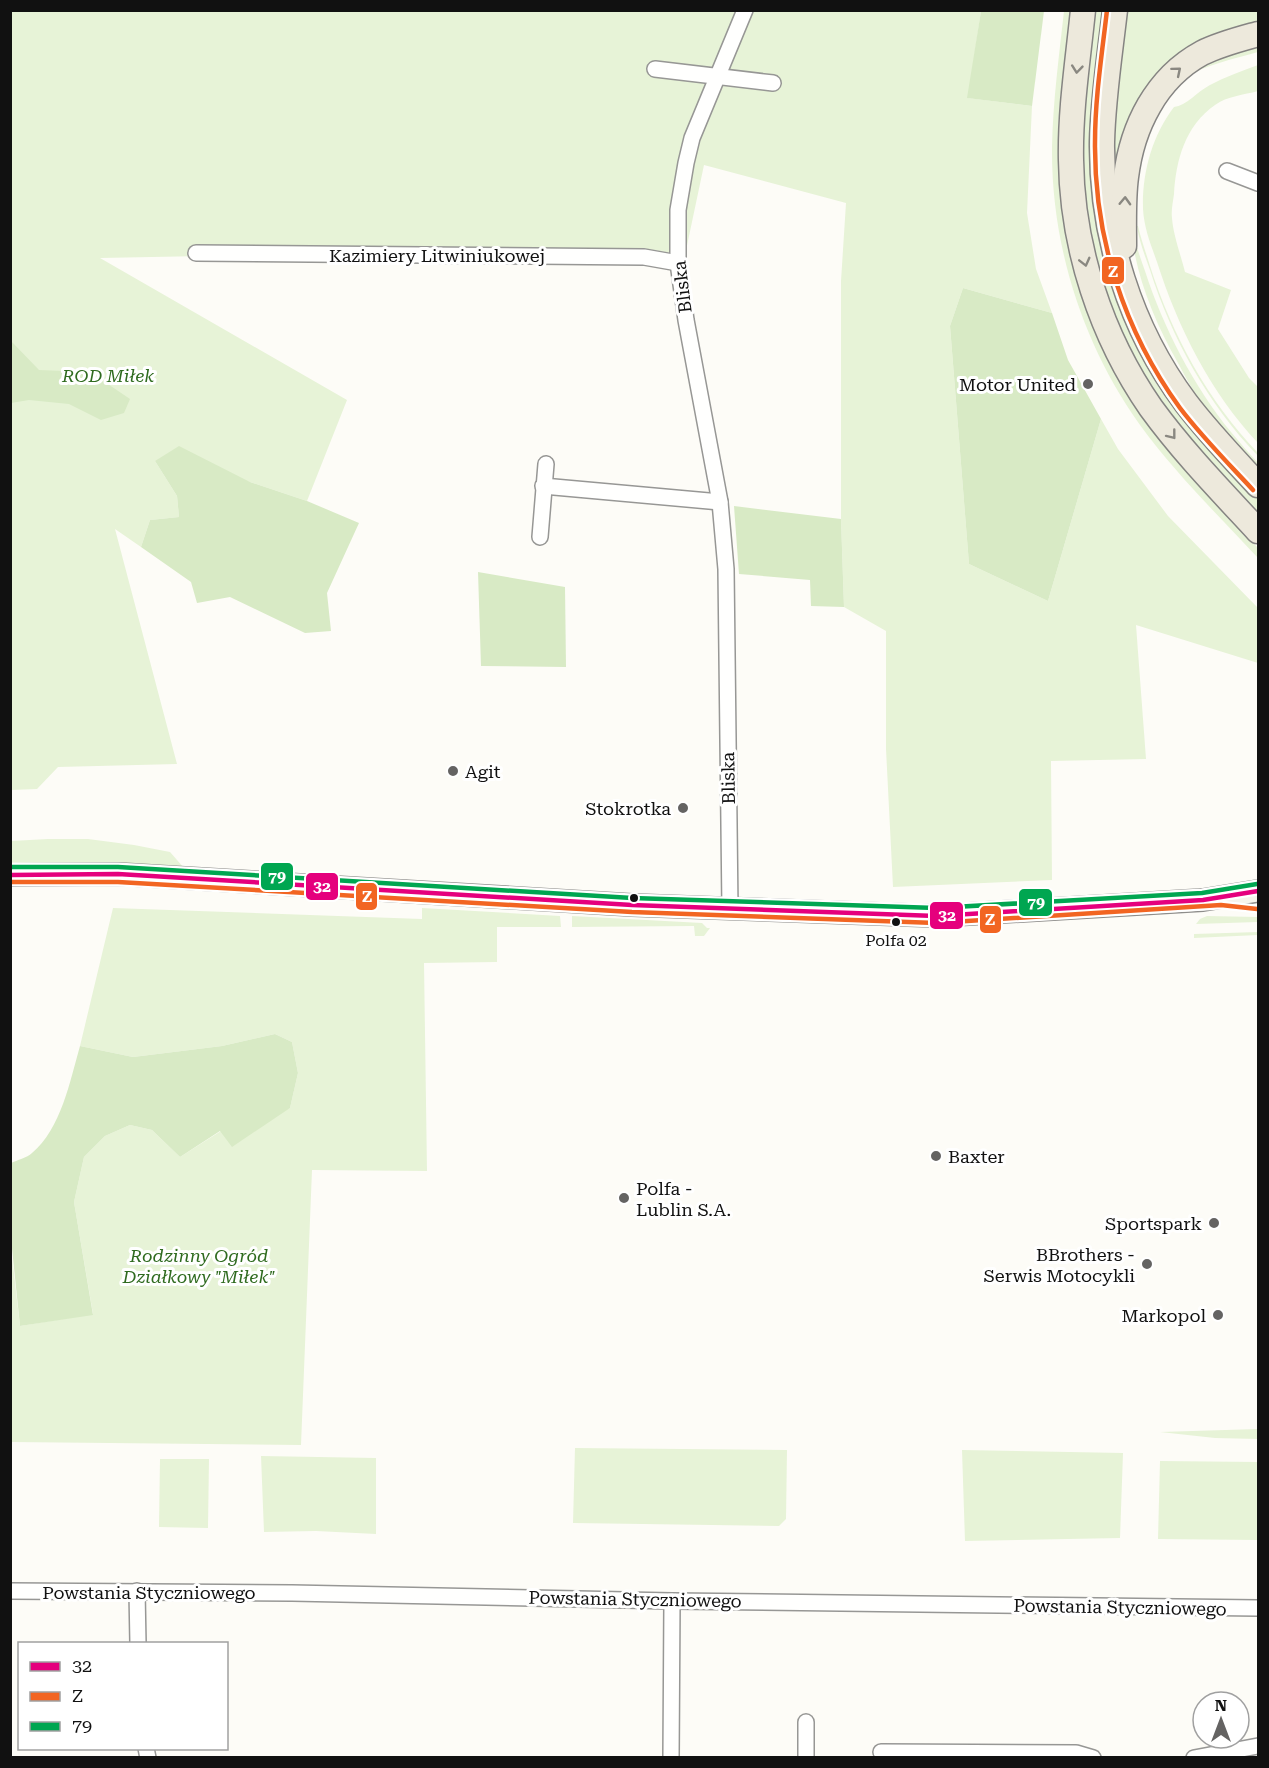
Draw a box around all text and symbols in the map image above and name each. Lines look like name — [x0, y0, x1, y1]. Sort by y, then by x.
one-way arrow — [1071, 64, 1084, 73]
one-way arrow — [1170, 68, 1181, 79]
one-way arrow — [1118, 196, 1131, 205]
street label: Kazimiery Litwiniukowej — [329, 245, 545, 266]
one-way arrow — [1078, 256, 1090, 267]
line badge: Z — [1101, 256, 1125, 285]
street label: Bliska — [668, 259, 696, 314]
text: Z — [1108, 262, 1118, 281]
park label: ROD Miłek — [61, 365, 154, 386]
place label: Motor United — [959, 374, 1076, 395]
marker: Motor United — [1081, 377, 1095, 391]
one-way arrow — [1164, 428, 1175, 439]
street label: Bliska — [717, 751, 739, 804]
place label: Agit — [465, 761, 501, 782]
marker: Agit — [446, 764, 460, 778]
place label: Stokrotka — [585, 798, 671, 819]
marker: Stokrotka — [676, 801, 690, 815]
line badge: 79 — [260, 862, 294, 891]
text: 79 — [268, 867, 286, 886]
line badge: 32 — [305, 872, 339, 901]
text: 32 — [313, 877, 331, 896]
line badge: Z — [355, 882, 378, 911]
text: Z — [362, 887, 372, 906]
line badge: 79 — [1018, 888, 1053, 917]
unlabelled marker — [628, 892, 640, 904]
text: 79 — [1027, 893, 1045, 912]
line badge: 32 — [929, 901, 964, 930]
line badge: Z — [979, 905, 1002, 934]
text: 32 — [938, 906, 956, 925]
text: Z — [985, 910, 995, 929]
marker: Polfa 02 — [890, 916, 902, 928]
place label: Polfa 02 — [865, 931, 927, 950]
place label: Baxter — [948, 1146, 1005, 1167]
marker: Baxter — [929, 1149, 943, 1163]
place label: Polfa - Lublin S.A. — [636, 1178, 731, 1220]
marker: Polfa - Lublin S.A. — [617, 1191, 631, 1205]
place label: Sportspark — [1105, 1213, 1202, 1234]
marker: Sportspark — [1207, 1216, 1221, 1230]
place label: BBrothers - Serwis Motocykli — [983, 1244, 1135, 1286]
park label: Rodzinny Ogród Działkowy "Miłek" — [122, 1245, 275, 1287]
marker: BBrothers - Serwis Motocykli — [1140, 1257, 1154, 1271]
place label: Markopol — [1122, 1305, 1206, 1326]
marker: Markopol — [1211, 1308, 1225, 1322]
street label: Powstania Styczniowego — [42, 1582, 256, 1603]
street label: Powstania Styczniowego — [528, 1587, 742, 1611]
street label: Powstania Styczniowego — [1013, 1595, 1227, 1619]
legend — [18, 1642, 228, 1750]
text: 32 — [72, 1655, 92, 1676]
text: Z — [72, 1685, 83, 1706]
north arrow — [1191, 1690, 1251, 1750]
text: N — [1215, 1696, 1227, 1715]
text: 79 — [72, 1715, 92, 1736]

